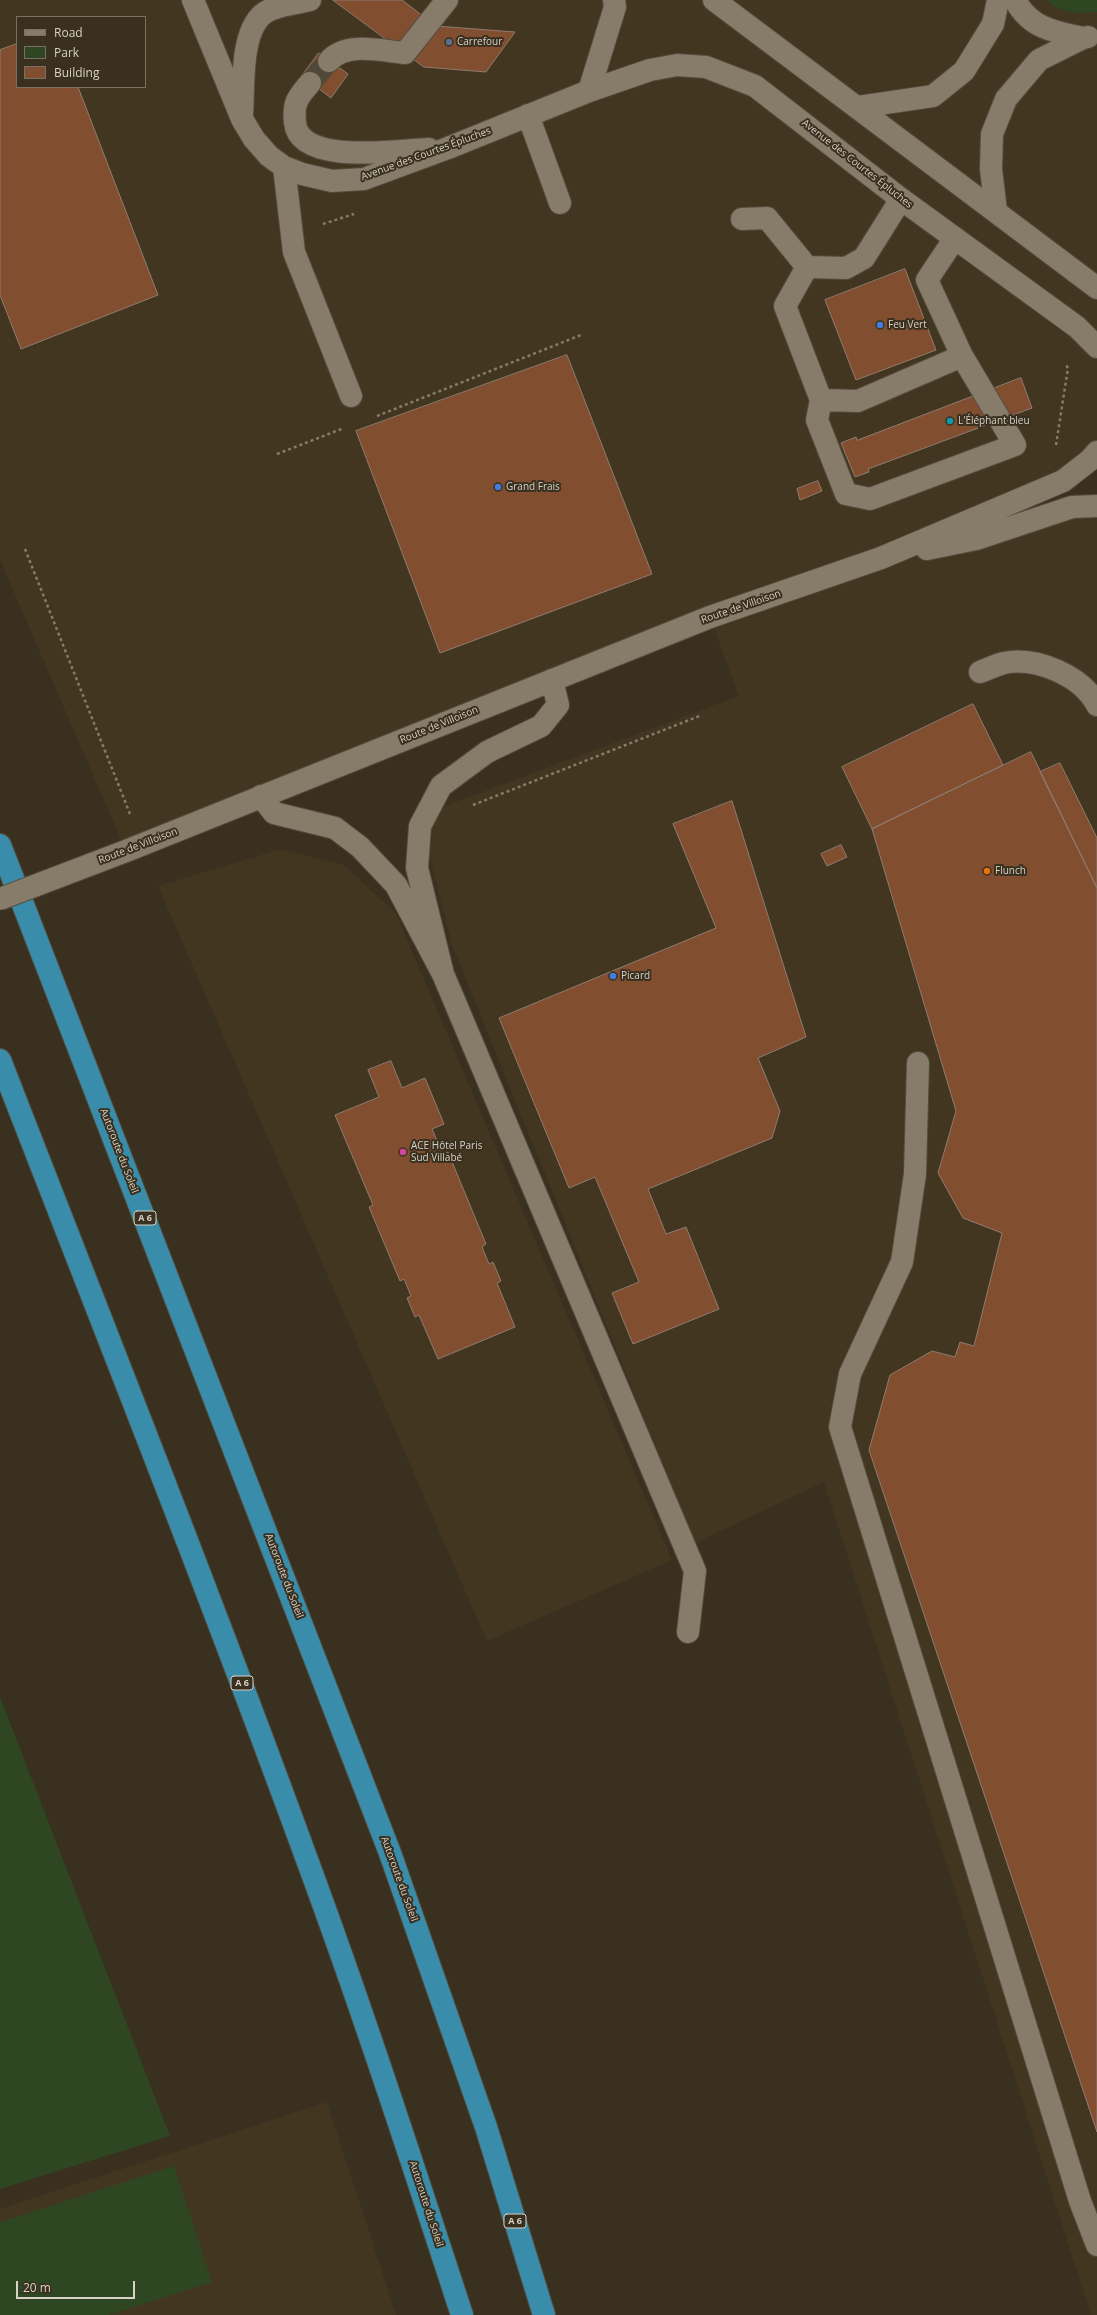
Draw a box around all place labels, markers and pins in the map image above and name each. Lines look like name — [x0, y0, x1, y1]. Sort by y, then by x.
place label: Carrefour — [457, 36, 502, 48]
marker: Carrefour — [444, 37, 454, 47]
place label: Feu Vert — [888, 319, 927, 331]
marker: Feu Vert — [875, 320, 885, 330]
place label: L'Éléphant bleu — [958, 415, 1030, 427]
marker: L'Éléphant bleu — [945, 416, 955, 426]
place label: Grand Frais — [506, 481, 560, 493]
marker: Grand Frais — [493, 482, 503, 492]
place label: Flunch — [995, 865, 1026, 877]
marker: Flunch — [982, 866, 992, 876]
place label: Picard — [621, 970, 650, 982]
marker: Picard — [608, 971, 618, 981]
place label: ACE Hôtel Paris Sud Villabé — [411, 1140, 482, 1164]
marker: ACE Hôtel Paris Sud Villabé — [398, 1147, 408, 1157]

